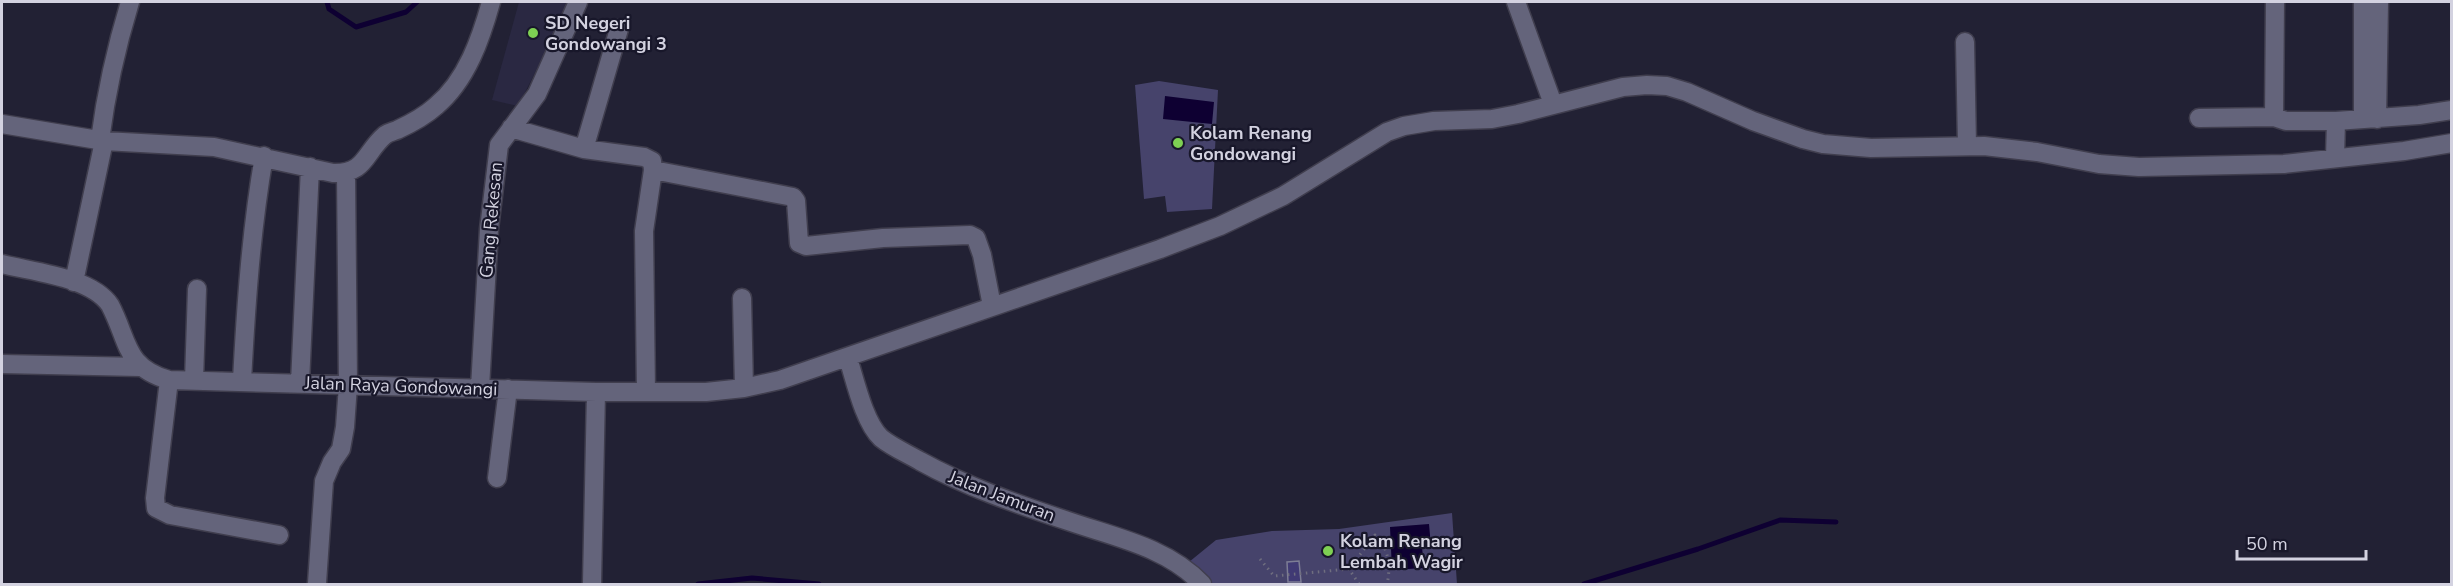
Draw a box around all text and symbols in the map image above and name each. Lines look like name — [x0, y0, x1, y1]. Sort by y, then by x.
place label: SD Negeri Gondowangi 3 — [545, 11, 667, 56]
marker: SD Negeri Gondowangi 3 — [526, 26, 540, 40]
place label: Kolam Renang Gondowangi — [1190, 121, 1312, 166]
marker: Kolam Renang Gondowangi — [1171, 136, 1185, 150]
street label: Gang Rekesan — [474, 161, 508, 279]
street label: Jalan Raya Gondowangi — [303, 371, 498, 401]
street label: Jalan Jamuran — [944, 464, 1059, 527]
scale bar — [2237, 523, 2366, 561]
place label: Kolam Renang Lembah Wagir — [1340, 529, 1463, 574]
text: 50 m — [2246, 532, 2288, 556]
marker: Kolam Renang Lembah Wagir — [1321, 544, 1335, 558]

